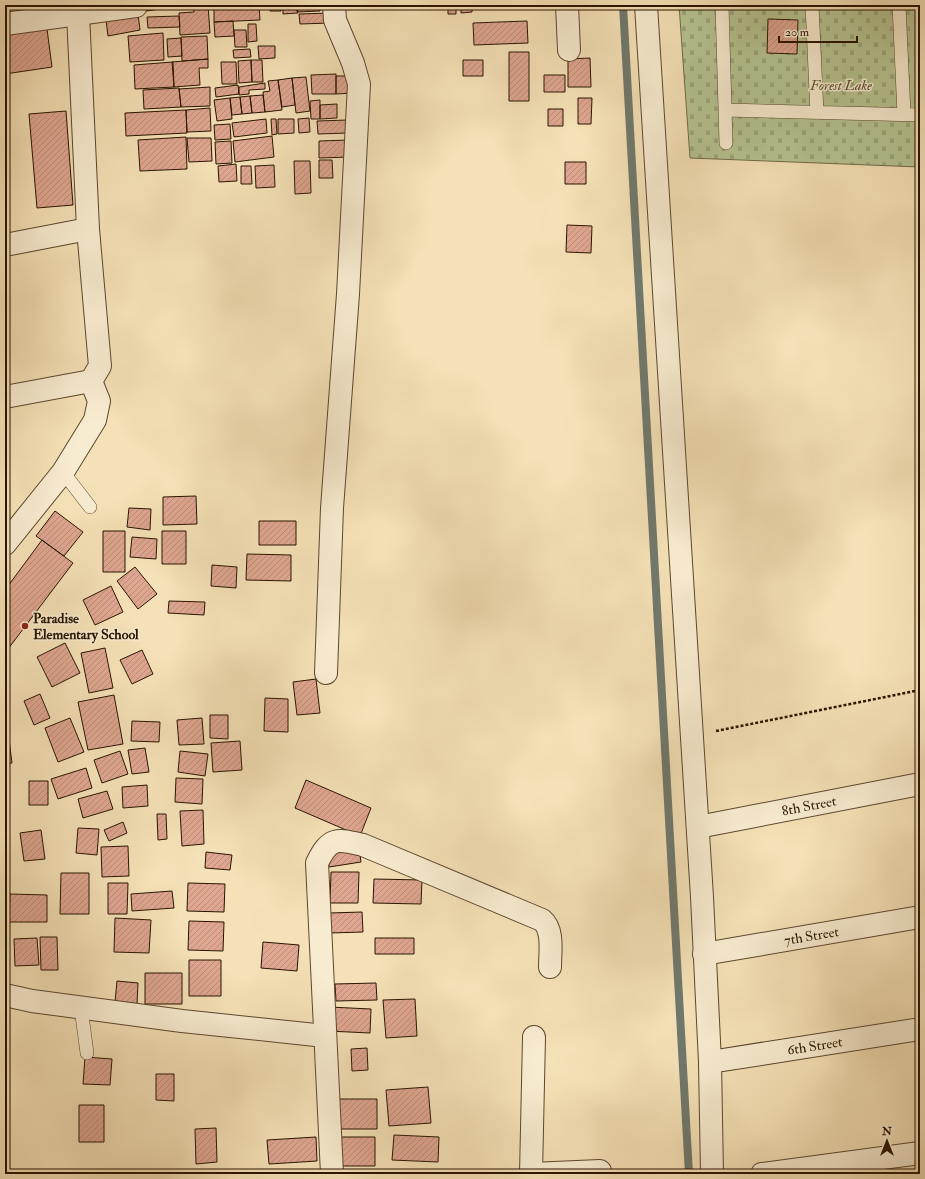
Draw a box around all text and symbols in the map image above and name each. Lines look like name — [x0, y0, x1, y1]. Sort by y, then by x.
scale bar — [779, 18, 857, 44]
text: 20 m — [785, 25, 810, 40]
park label: Forest Lake — [809, 77, 872, 94]
place label: Paradise Elementary School — [33, 610, 139, 644]
marker: Paradise Elementary School — [20, 621, 30, 631]
street label: 8th Street — [780, 792, 838, 819]
street label: 7th Street — [783, 922, 840, 949]
street label: 6th Street — [786, 1033, 844, 1058]
north arrow — [867, 1121, 907, 1161]
text: N — [881, 1125, 893, 1138]

